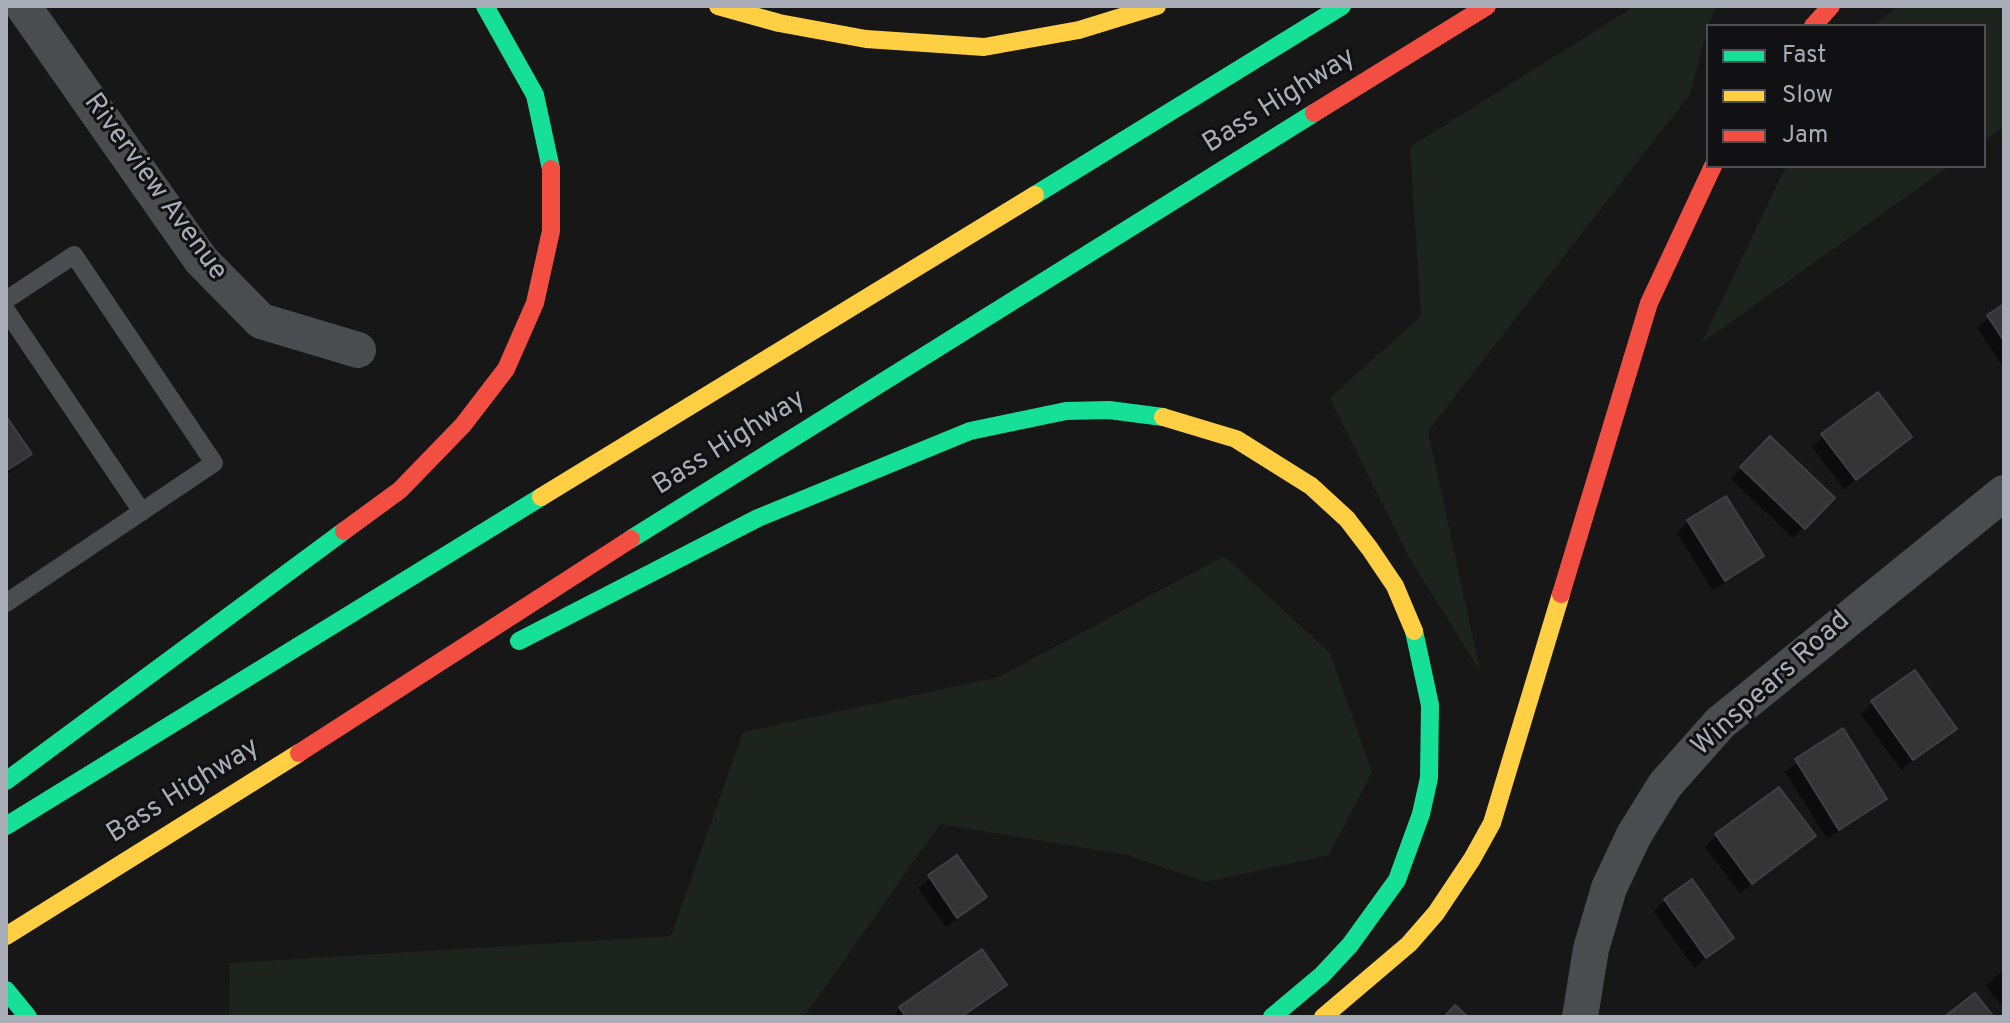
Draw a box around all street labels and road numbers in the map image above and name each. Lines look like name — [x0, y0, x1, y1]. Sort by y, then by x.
street label: Bass Highway — [1198, 42, 1362, 162]
street label: Riverview Avenue — [75, 88, 233, 288]
street label: Bass Highway — [648, 384, 812, 504]
street label: Winspears Road — [1686, 605, 1858, 765]
street label: Bass Highway — [102, 732, 266, 852]

